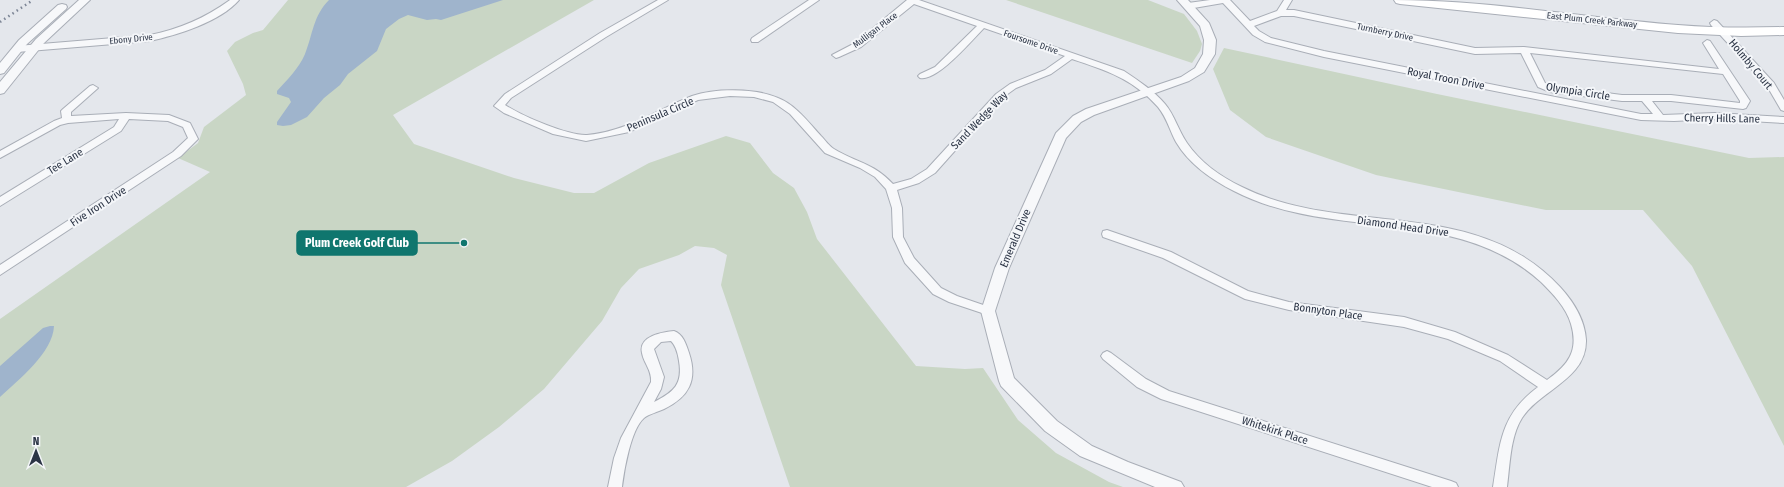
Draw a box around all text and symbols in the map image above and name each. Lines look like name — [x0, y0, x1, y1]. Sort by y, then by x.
street label: Mulligan Place — [851, 10, 900, 50]
street label: East Plum Creek Parkway — [1546, 10, 1638, 30]
street label: Turnberry Drive — [1356, 21, 1414, 43]
street label: Foursome Drive — [1002, 28, 1060, 56]
street label: Ebony Drive — [109, 32, 154, 46]
street label: Holmby Court — [1726, 37, 1776, 92]
street label: Royal Troon Drive — [1406, 65, 1486, 92]
street label: Olympia Circle — [1545, 80, 1611, 103]
street label: Sand Wedge Way — [948, 89, 1010, 152]
street label: Peninsula Circle — [625, 95, 696, 134]
street label: Cherry Hills Lane — [1684, 111, 1760, 126]
street label: Tee Lane — [45, 145, 85, 177]
street label: Five Iron Drive — [68, 184, 129, 229]
street label: Emerald Drive — [997, 207, 1034, 269]
street label: Diamond Head Drive — [1356, 214, 1450, 239]
callout: Plum Creek Golf Club — [297, 231, 417, 255]
text: Plum Creek Golf Club — [305, 236, 409, 250]
street label: Bonnyton Place — [1293, 300, 1363, 323]
street label: Whitekirk Place — [1240, 414, 1310, 447]
north arrow — [16, 431, 56, 471]
text: N — [33, 435, 39, 448]

